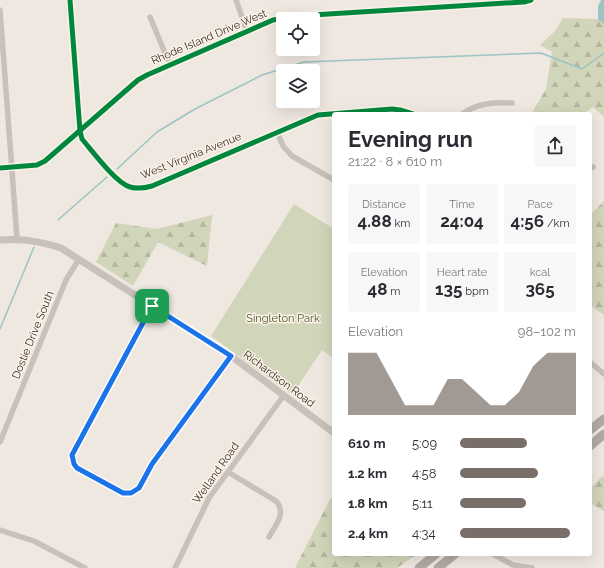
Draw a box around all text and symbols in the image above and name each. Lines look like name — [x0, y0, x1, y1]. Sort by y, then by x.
street label: Rhode Island Drive West — [149, 7, 269, 67]
map controls — [276, 12, 320, 108]
button: locate — [276, 12, 320, 56]
button: layers — [276, 64, 320, 108]
button: share — [534, 125, 576, 167]
text: Evening run — [348, 126, 473, 152]
street label: West Virginia Avenue — [139, 130, 244, 182]
text: 21:22 · 8 × 610 m — [348, 154, 442, 169]
text: Distance — [362, 198, 406, 211]
text: Time — [449, 198, 475, 211]
text: Pace — [527, 198, 553, 211]
text: 4.88 — [358, 211, 392, 231]
text: 24:04 — [440, 211, 484, 231]
text: 4:56 — [510, 211, 544, 231]
text: km — [392, 217, 410, 230]
text: /km — [544, 217, 570, 230]
text: Elevation — [361, 266, 407, 279]
text: Heart rate — [437, 266, 487, 279]
text: kcal — [530, 266, 550, 279]
text: 48 — [368, 279, 388, 299]
text: 135 — [435, 279, 462, 299]
text: 365 — [525, 279, 555, 299]
text: m — [388, 285, 400, 298]
text: bpm — [462, 285, 489, 298]
street label: Dostie Drive South — [9, 289, 57, 381]
pin — [135, 289, 169, 323]
icon: arrive — [141, 295, 163, 317]
park label: Singleton Park — [246, 312, 320, 325]
text: Elevation — [348, 324, 403, 339]
text: 98–102 m — [518, 324, 576, 339]
street label: Richardson Road — [241, 348, 317, 410]
text: 610 m — [348, 436, 386, 451]
text: 5:09 — [412, 436, 437, 451]
street label: Welland Road — [190, 440, 242, 506]
text: 1.2 km — [348, 466, 387, 481]
text: 4:58 — [412, 466, 436, 481]
text: 1.8 km — [348, 496, 388, 511]
text: 5:11 — [412, 496, 433, 511]
text: 2.4 km — [348, 526, 388, 541]
text: 4:34 — [412, 526, 436, 541]

